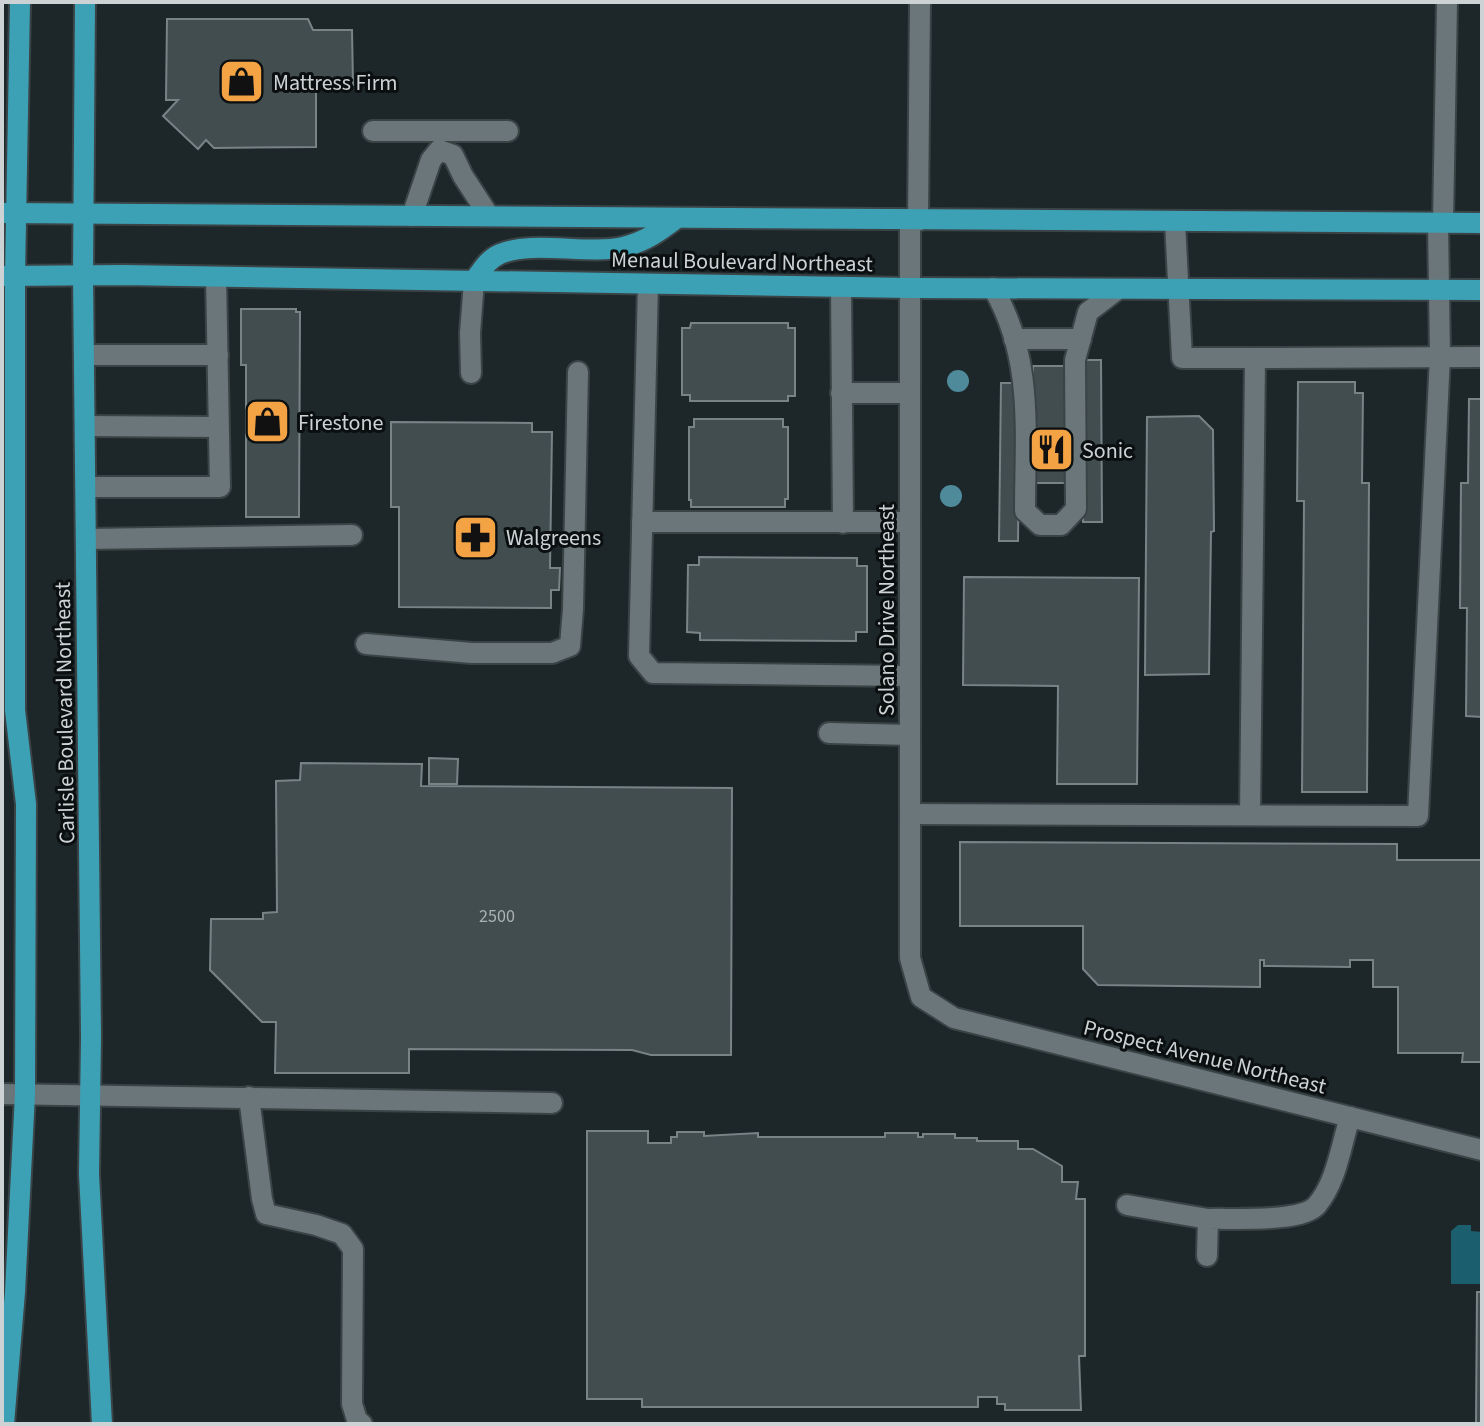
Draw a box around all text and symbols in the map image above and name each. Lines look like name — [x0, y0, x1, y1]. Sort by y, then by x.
shop icon: Mattress Firm — [218, 58, 266, 106]
place label: Mattress Firm — [273, 67, 398, 99]
street label: Menaul Boulevard Northeast — [611, 244, 874, 280]
shop icon: Firestone — [243, 398, 291, 446]
place label: Firestone — [298, 407, 383, 439]
restaurant icon: Sonic — [1027, 426, 1075, 474]
place label: Sonic — [1082, 435, 1133, 467]
street label: Solano Drive Northeast — [871, 503, 903, 716]
pharmacy icon: Walgreens — [451, 513, 499, 561]
place label: Walgreens — [506, 522, 601, 554]
street label: Carlisle Boulevard Northeast — [47, 581, 83, 844]
house number: 2500 — [479, 904, 515, 929]
street label: Prospect Avenue Northeast — [1080, 1011, 1330, 1103]

